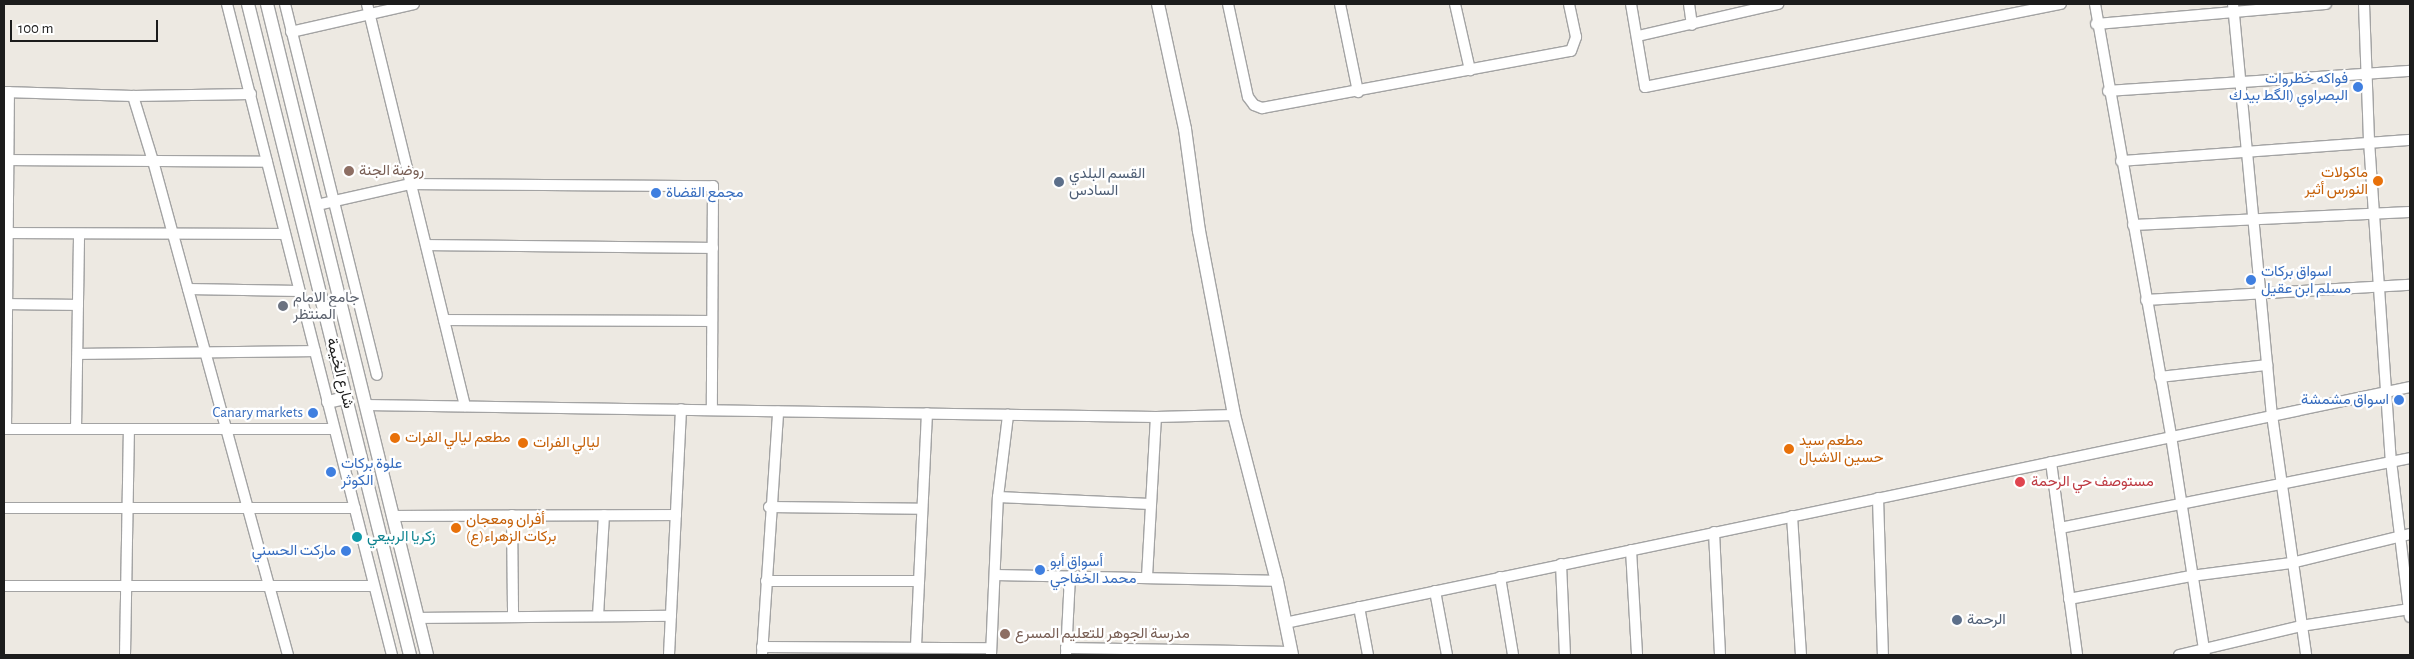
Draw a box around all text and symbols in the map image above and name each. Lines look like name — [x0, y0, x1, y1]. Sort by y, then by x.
scale bar — [12, 10, 160, 42]
text: 100 m — [18, 21, 53, 36]
place label: فواكه خظروات البصراوي (الگط بيدك — [2229, 69, 2348, 104]
marker: فواكه خظروات البصراوي (الگط بيدك — [2352, 81, 2364, 93]
place label: روضة الجنة — [359, 162, 424, 180]
place label: ماكولات النورس أثير — [2304, 163, 2368, 198]
place label: القسم البلدي السادس — [1069, 164, 1145, 199]
marker: روضة الجنة — [343, 165, 355, 177]
marker: ماكولات النورس أثير — [2372, 175, 2384, 187]
marker: القسم البلدي السادس — [1053, 176, 1065, 188]
place label: مجمع القضاة — [666, 184, 743, 202]
marker: مجمع القضاة — [650, 187, 662, 199]
place label: اسواق بركات مسلم ابن عقيل — [2261, 262, 2351, 297]
marker: اسواق بركات مسلم ابن عقيل — [2245, 274, 2257, 286]
place label: جامع الامام المنتظر — [293, 288, 359, 323]
marker: جامع الامام المنتظر — [277, 300, 289, 312]
street label: شارع الخيمة — [322, 336, 358, 410]
place label: اسواق مشمشة — [2301, 391, 2389, 409]
marker: اسواق مشمشة — [2393, 394, 2405, 406]
place label: Canary markets — [213, 404, 303, 422]
marker: Canary markets — [307, 407, 319, 419]
place label: مطعم ليالي الفرات — [405, 429, 511, 447]
place label: مطعم سيد حسين الاشبال — [1799, 431, 1884, 466]
marker: مطعم ليالي الفرات — [389, 432, 401, 444]
place label: ليالي الفرات — [533, 434, 600, 452]
marker: ليالي الفرات — [517, 437, 529, 449]
marker: مطعم سيد حسين الاشبال — [1783, 443, 1795, 455]
place label: علوة بركات الكوثر — [341, 454, 402, 489]
marker: علوة بركات الكوثر — [325, 466, 337, 478]
place label: مستوصف حي الرحمة — [2031, 473, 2154, 491]
marker: مستوصف حي الرحمة — [2013, 475, 2027, 489]
place label: أفران ومعجان بركات الزهراء(ع) — [466, 510, 556, 545]
marker: أفران ومعجان بركات الزهراء(ع) — [450, 522, 462, 534]
place label: زكريا الربيعي — [367, 528, 436, 546]
marker: زكريا الربيعي — [351, 531, 363, 543]
place label: ماركت الحسني — [252, 542, 336, 560]
marker: ماركت الحسني — [340, 545, 352, 557]
place label: أسواق أبو محمد الخفاجي — [1050, 552, 1136, 587]
marker: أسواق أبو محمد الخفاجي — [1034, 564, 1046, 576]
place label: الرحمة — [1967, 611, 2006, 629]
marker: الرحمة — [1951, 614, 1963, 626]
place label: مدرسة الجوهر للتعليم المسرع — [1015, 625, 1190, 643]
marker: مدرسة الجوهر للتعليم المسرع — [999, 628, 1011, 640]

